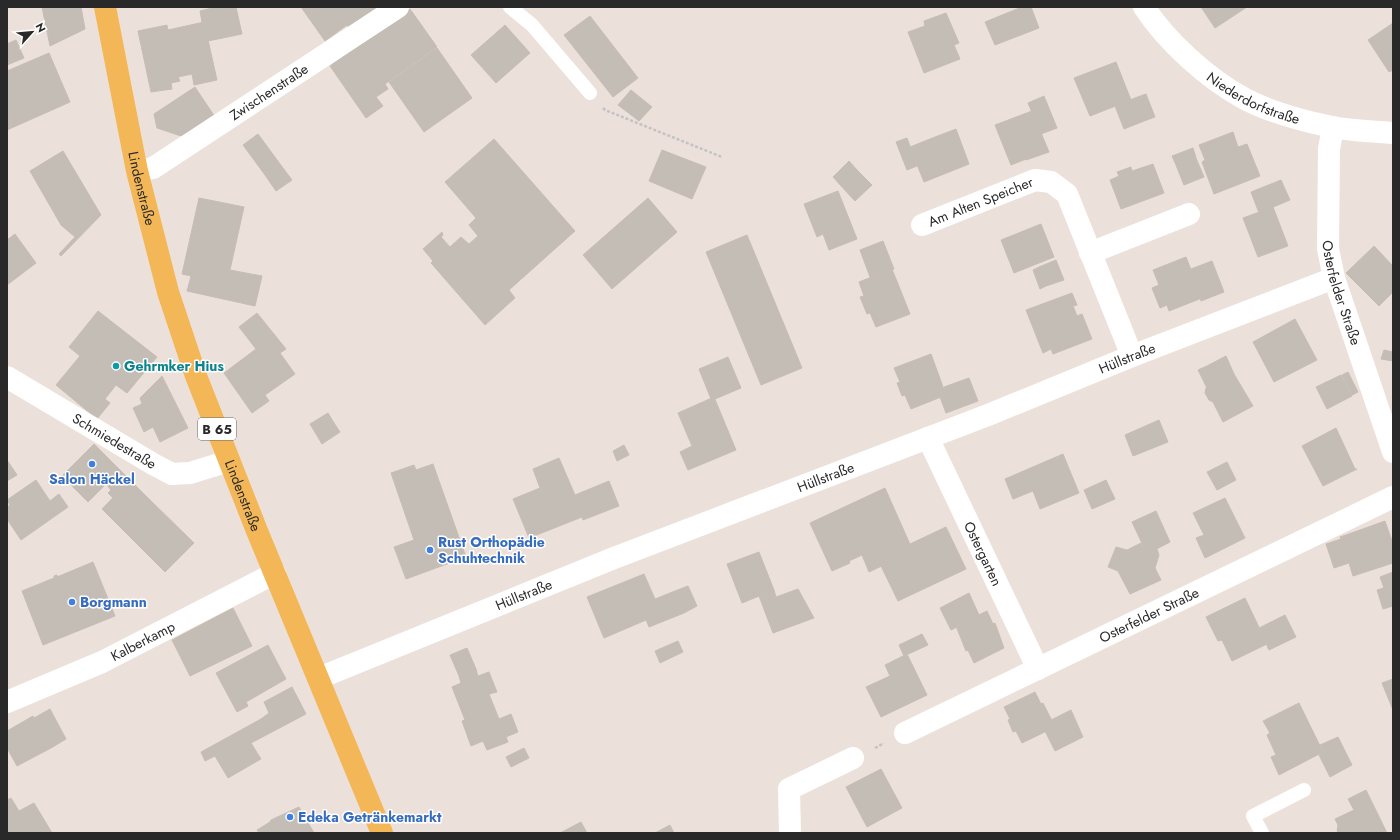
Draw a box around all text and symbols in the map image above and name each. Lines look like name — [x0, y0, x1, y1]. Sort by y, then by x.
north arrow — [12, 12, 52, 52]
text: N — [32, 20, 50, 35]
street label: Zwischenstraße — [226, 59, 312, 125]
street label: Niederdorfstraße — [1203, 67, 1302, 129]
street label: Lindenstraße — [123, 150, 161, 227]
street label: Am Alten Speicher — [925, 172, 1036, 232]
street label: Osterfelder Straße — [1318, 240, 1366, 348]
street label: Hüllstraße — [1096, 338, 1158, 379]
place label: Gehrmker Hius — [124, 356, 224, 376]
marker: Gehrmker Hius — [111, 361, 121, 371]
street label: Schmiedestraße — [69, 408, 160, 474]
road number: B 65 — [198, 418, 236, 440]
street label: Lindenstraße — [220, 457, 266, 534]
street label: Hüllstraße — [794, 457, 857, 497]
marker: Salon Häckel — [87, 459, 97, 469]
place label: Salon Häckel — [49, 469, 135, 489]
street label: Ostergarten — [959, 518, 1007, 589]
place label: Rust Orthopädie Schuhtechnik — [438, 532, 545, 568]
marker: Rust Orthopädie Schuhtechnik — [425, 545, 435, 555]
street label: Hüllstraße — [492, 574, 555, 615]
street label: Osterfelder Straße — [1096, 582, 1202, 648]
place label: Borgmann — [80, 592, 147, 612]
marker: Borgmann — [67, 597, 77, 607]
street label: Kalberkamp — [107, 616, 178, 666]
place label: Edeka Getränkemarkt — [298, 807, 442, 827]
marker: Edeka Getränkemarkt — [285, 812, 295, 822]

